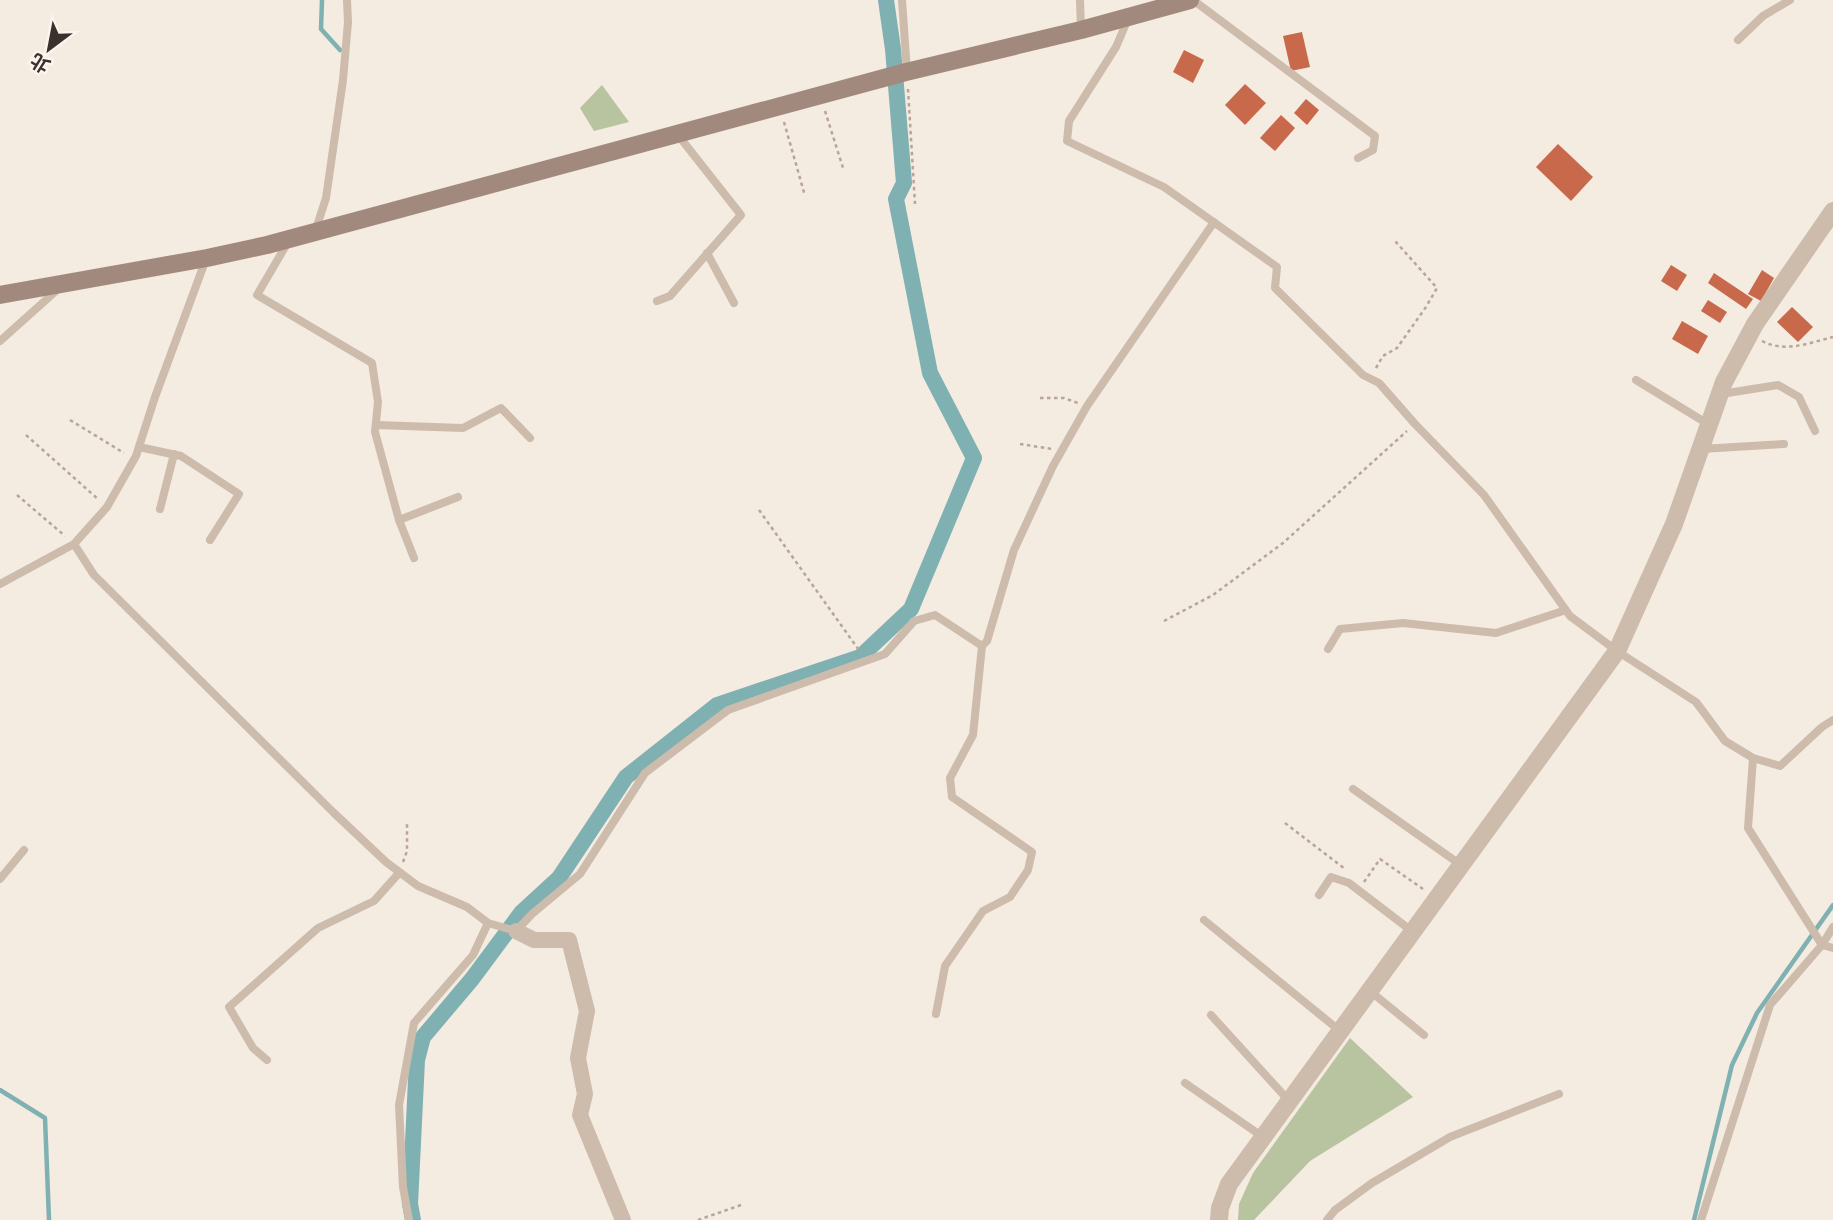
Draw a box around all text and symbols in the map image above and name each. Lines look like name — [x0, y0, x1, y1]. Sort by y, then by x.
north arrow — [14, 14, 84, 84]
text: 北 — [26, 49, 54, 78]

